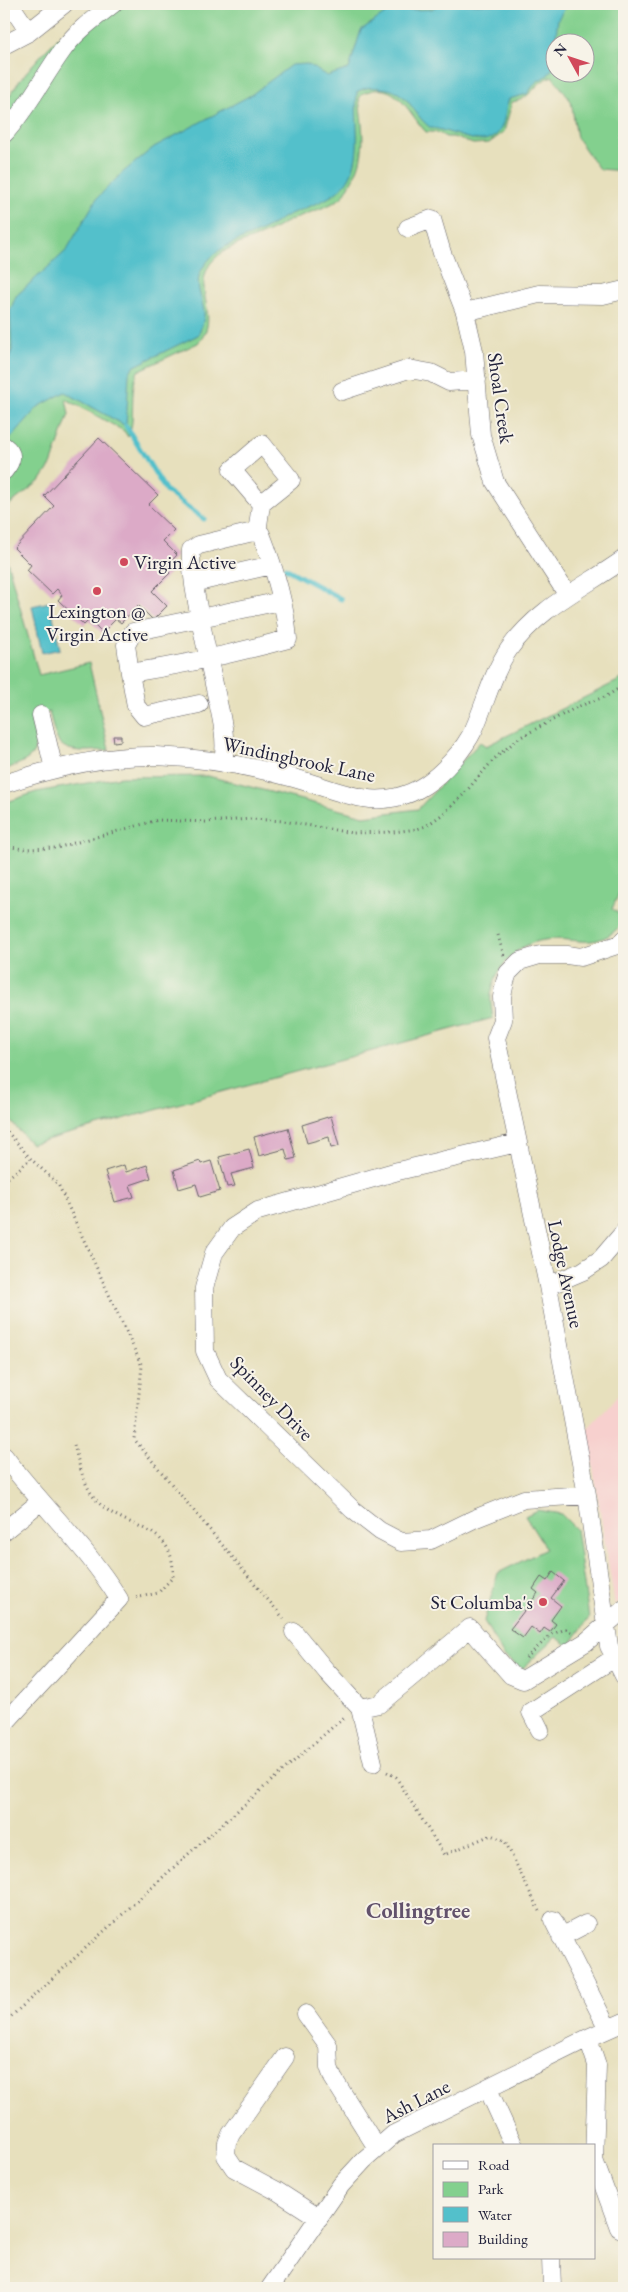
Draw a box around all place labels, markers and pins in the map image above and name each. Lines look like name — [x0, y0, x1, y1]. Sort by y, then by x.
place label: Virgin Active — [134, 549, 236, 575]
marker: Virgin Active — [118, 556, 130, 568]
marker: Lexington @ Virgin Active — [91, 585, 103, 597]
place label: Lexington @ Virgin Active — [46, 598, 148, 647]
place label: St Columba's — [430, 1589, 533, 1615]
marker: St Columba's — [537, 1596, 549, 1608]

